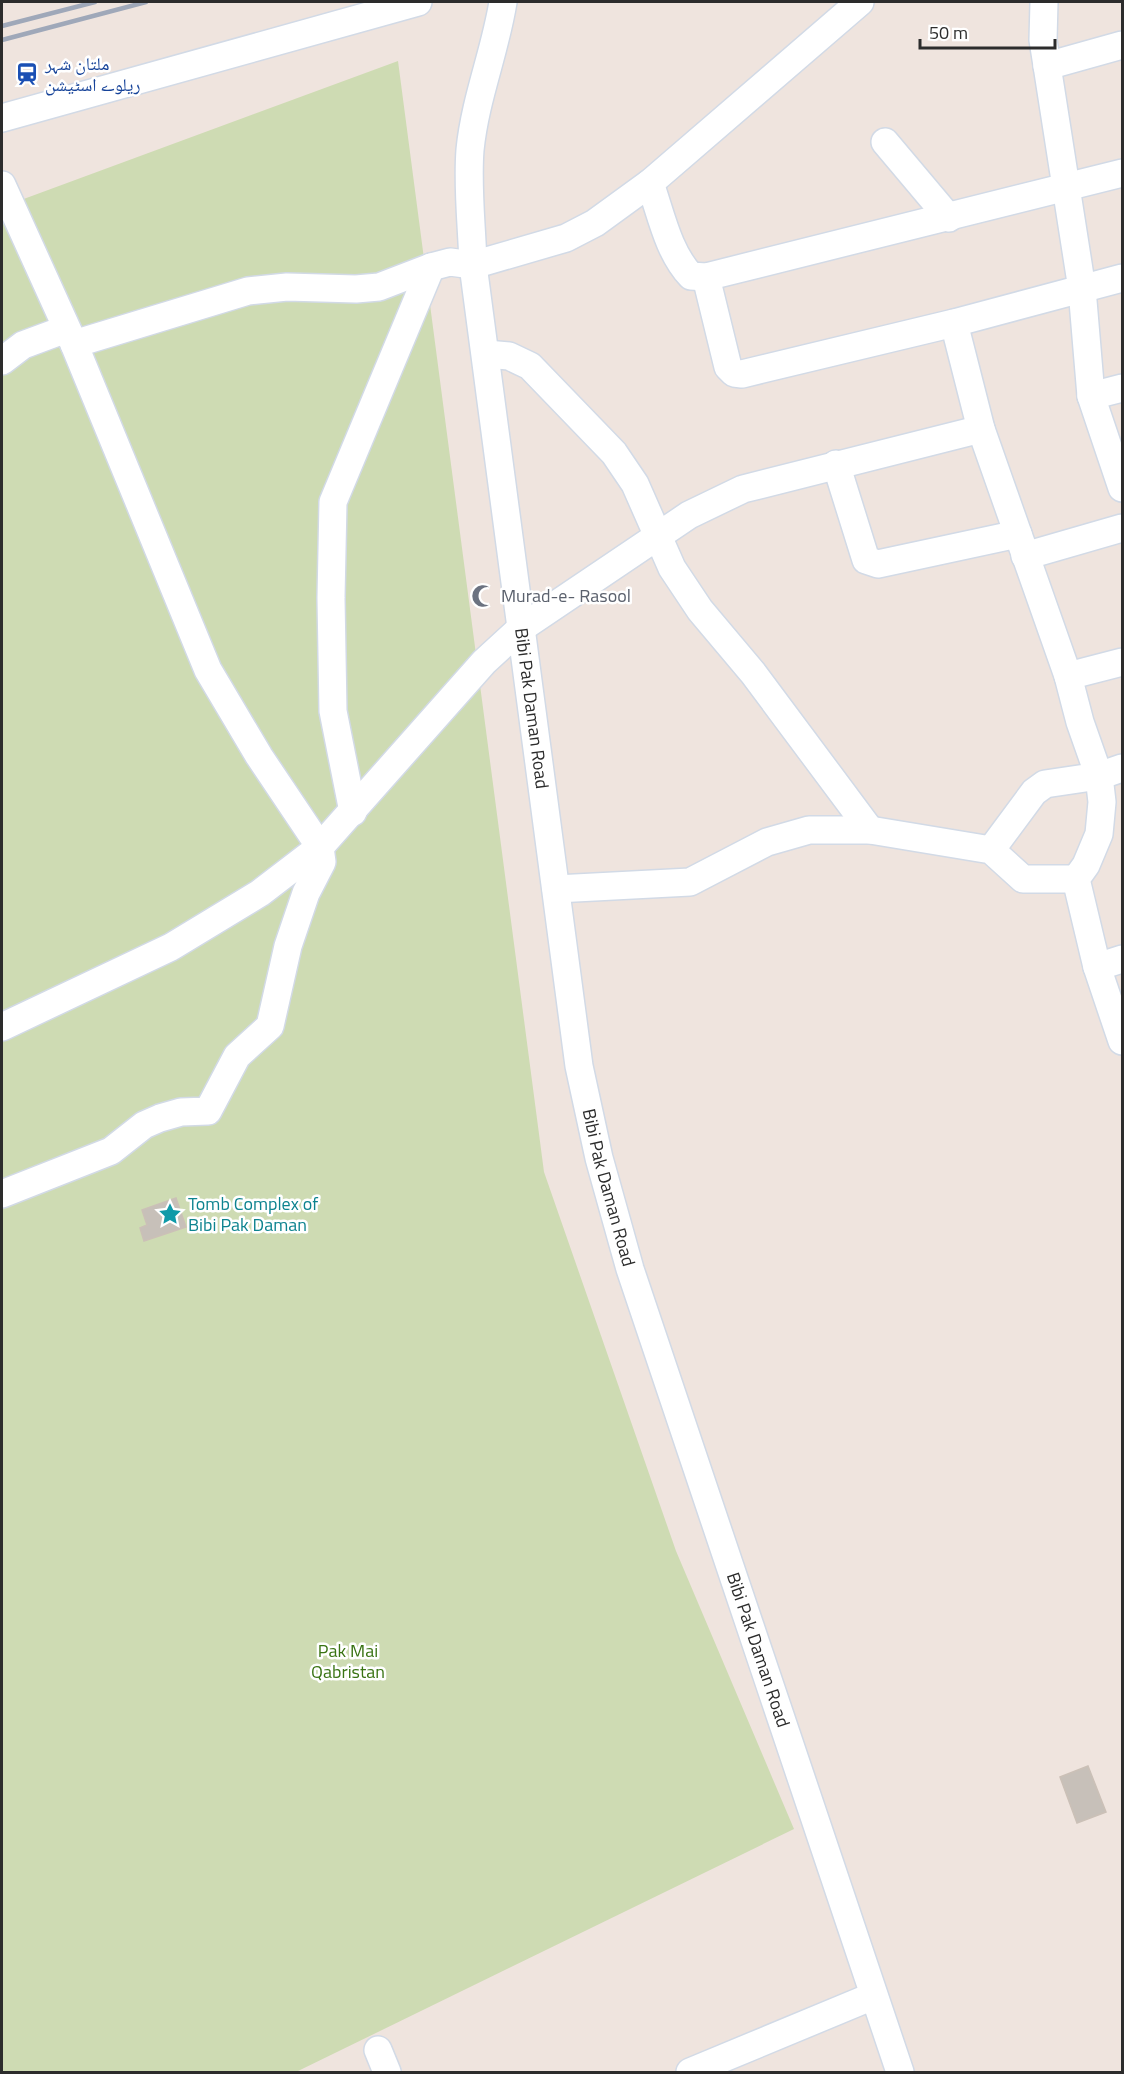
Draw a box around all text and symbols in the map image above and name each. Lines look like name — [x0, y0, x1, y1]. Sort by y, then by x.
scale bar — [920, 12, 1055, 50]
text: 50 m — [929, 19, 968, 46]
place label: ملتان شہر ریلوے اسٹیشن — [44, 50, 140, 98]
station icon: ملتان شہر ریلوے اسٹیشن — [14, 61, 40, 87]
place label: Murad-e- Rasool — [501, 582, 631, 609]
mosque icon: Murad-e- Rasool — [470, 583, 496, 609]
street label: Bibi Pak Daman Road — [508, 626, 556, 790]
street label: Bibi Pak Daman Road — [576, 1106, 643, 1269]
place label: Tomb Complex of Bibi Pak Daman — [188, 1190, 318, 1238]
place icon: Tomb Complex of Bibi Pak Daman — [157, 1201, 183, 1227]
street label: Bibi Pak Daman Road — [720, 1569, 797, 1731]
park label: Pak Mai Qabristan — [311, 1637, 385, 1685]

